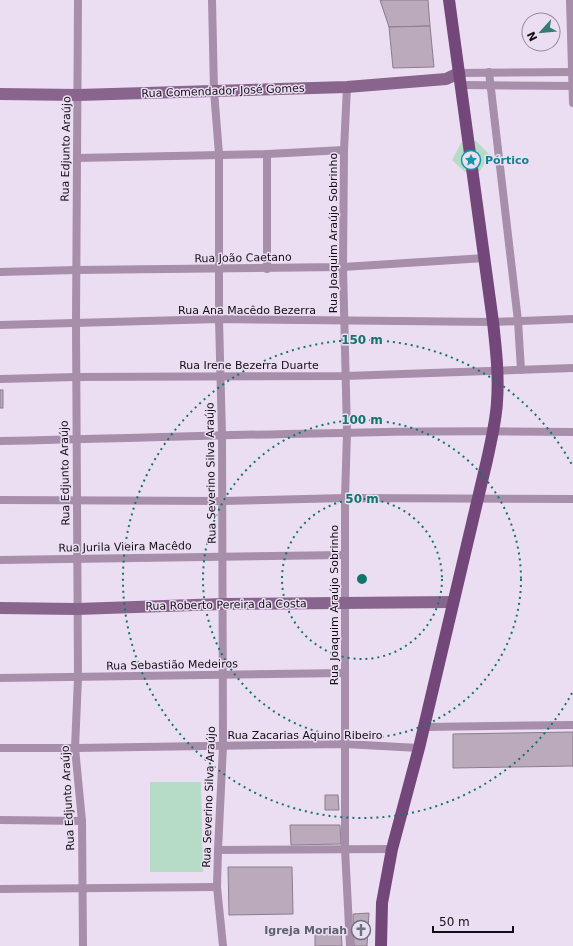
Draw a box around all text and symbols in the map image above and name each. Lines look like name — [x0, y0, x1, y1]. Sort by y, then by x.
north arrow — [521, 12, 561, 52]
text: N — [525, 29, 540, 43]
street label: Rua Comendador José Gomes — [141, 82, 305, 100]
street label: Rua Edjunto Araújo — [59, 96, 73, 202]
place icon: Pórtico — [460, 149, 482, 171]
street label: Rua Joaquim Araújo Sobrinho — [327, 153, 340, 313]
place label: Pórtico — [485, 154, 530, 167]
street label: Rua João Caetano — [194, 251, 292, 265]
street label: Rua Ana Macêdo Bezerra — [178, 304, 316, 317]
text: 150 m — [341, 333, 383, 347]
street label: Rua Irene Bezerra Duarte — [179, 359, 319, 372]
street label: Rua Severino Silva Araújo — [203, 402, 219, 544]
text: 100 m — [341, 413, 383, 427]
street label: Rua Edjunto Araújo — [58, 420, 72, 526]
text: 50 m — [345, 492, 379, 506]
street label: Rua Joaquim Araújo Sobrinho — [328, 525, 341, 685]
street label: Rua Jurila Vieira Macêdo — [58, 539, 192, 555]
centre of rings — [355, 572, 369, 586]
street label: Rua Roberto Pereira da Costa — [145, 597, 307, 613]
street label: Rua Sebastião Medeiros — [106, 657, 238, 673]
street label: Rua Severino Silva Araújo — [200, 726, 218, 868]
street label: Rua Zacarias Aquino Ribeiro — [227, 729, 383, 742]
street label: Rua Edjunto Araújo — [59, 745, 77, 851]
scale bar — [433, 908, 513, 934]
text: 50 m — [439, 915, 470, 929]
church icon: Igreja Moriah — [350, 919, 372, 941]
place label: Igreja Moriah — [264, 924, 347, 937]

